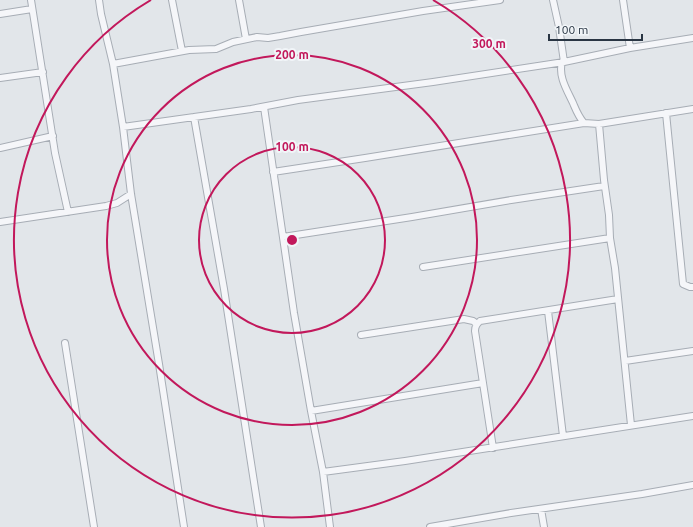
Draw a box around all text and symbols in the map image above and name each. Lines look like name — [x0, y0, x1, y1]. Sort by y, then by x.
scale bar — [549, 16, 642, 42]
text: 100 m — [555, 23, 588, 36]
text: 300 m — [472, 37, 506, 50]
text: 200 m — [275, 48, 309, 61]
text: 100 m — [275, 140, 309, 153]
centre of rings — [285, 233, 299, 247]

